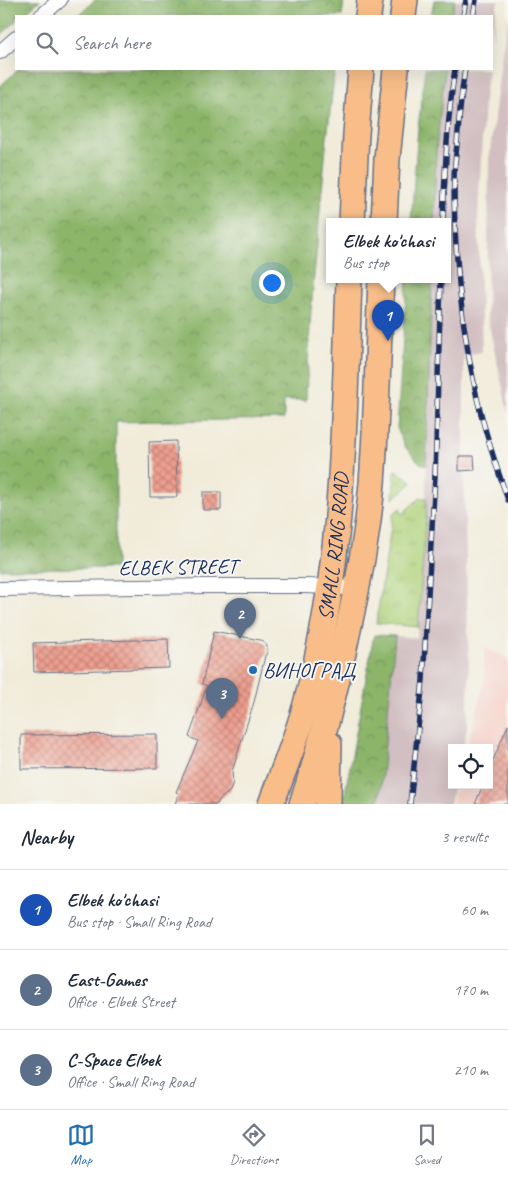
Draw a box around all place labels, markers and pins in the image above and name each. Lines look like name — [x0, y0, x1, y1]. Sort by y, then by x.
pin: 1 — [372, 300, 404, 341]
pin: 2 — [224, 598, 256, 639]
place label: ВИНОГРАД — [263, 657, 357, 683]
marker: ВИНОГРАД — [247, 664, 259, 676]
pin: 3 — [206, 678, 238, 719]

